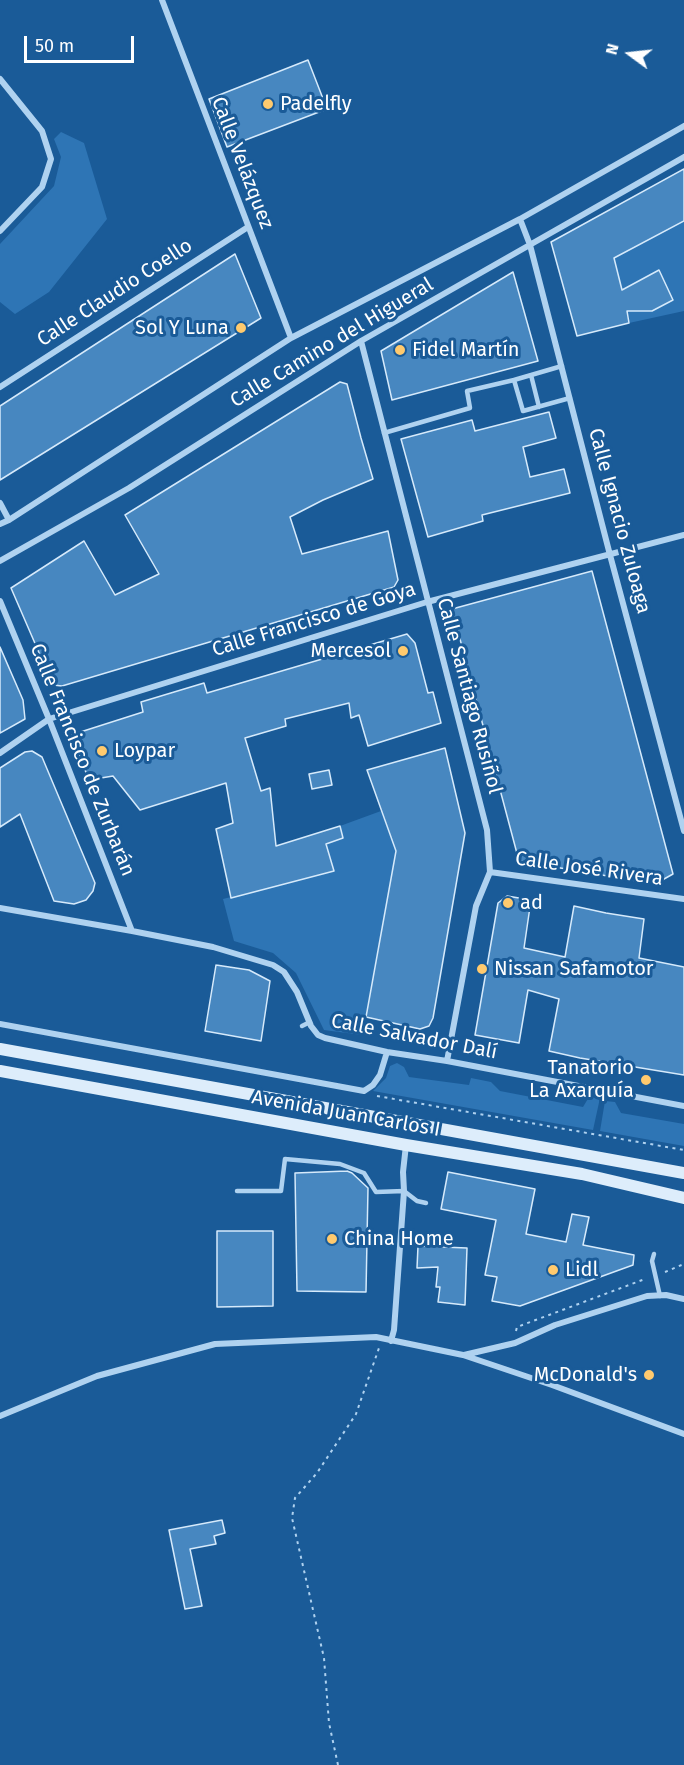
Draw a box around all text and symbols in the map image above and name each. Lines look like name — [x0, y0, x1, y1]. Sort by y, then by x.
scale bar — [27, 24, 136, 62]
north arrow — [600, 24, 660, 84]
text: 50 m — [35, 35, 74, 57]
text: N — [602, 42, 623, 57]
place label: Padelfly — [280, 92, 352, 116]
street label: Calle Velázquez — [206, 94, 278, 232]
marker: Padelfly — [261, 97, 275, 111]
street label: Calle Claudio Coello — [33, 234, 197, 352]
street label: Calle Camino del Higueral — [226, 273, 438, 413]
place label: Sol Y Luna — [135, 316, 229, 340]
marker: Sol Y Luna — [234, 321, 248, 335]
place label: Fidel Martín — [412, 338, 520, 362]
marker: Fidel Martín — [393, 343, 407, 357]
street label: Calle Ignacio Zuloaga — [583, 426, 655, 616]
street label: Calle Francisco de Goya — [209, 578, 419, 662]
street label: Calle Santiago Rusiñol — [431, 596, 507, 796]
place label: Mercesol — [310, 639, 391, 663]
street label: Calle Francisco de Zurbarán — [24, 640, 140, 880]
marker: Mercesol — [396, 644, 410, 658]
place label: Loypar — [114, 739, 175, 763]
marker: Loypar — [95, 744, 109, 758]
street label: Calle José Rivera — [513, 847, 665, 891]
place label: ad — [520, 891, 543, 915]
marker: ad — [501, 896, 515, 910]
place label: Nissan Safamotor — [494, 957, 654, 981]
marker: Nissan Safamotor — [475, 962, 489, 976]
street label: Calle Salvador Dalí — [329, 1009, 499, 1065]
place label: Tanatorio La Axarquía — [529, 1056, 634, 1103]
marker: Tanatorio La Axarquía — [639, 1073, 653, 1087]
street label: Avenida Juan Carlos I — [250, 1086, 442, 1142]
place label: China Home — [344, 1227, 454, 1251]
marker: China Home — [325, 1232, 339, 1246]
place label: Lidl — [565, 1258, 598, 1282]
marker: Lidl — [546, 1263, 560, 1277]
place label: McDonald's — [534, 1363, 637, 1387]
marker: McDonald's — [642, 1368, 656, 1382]

